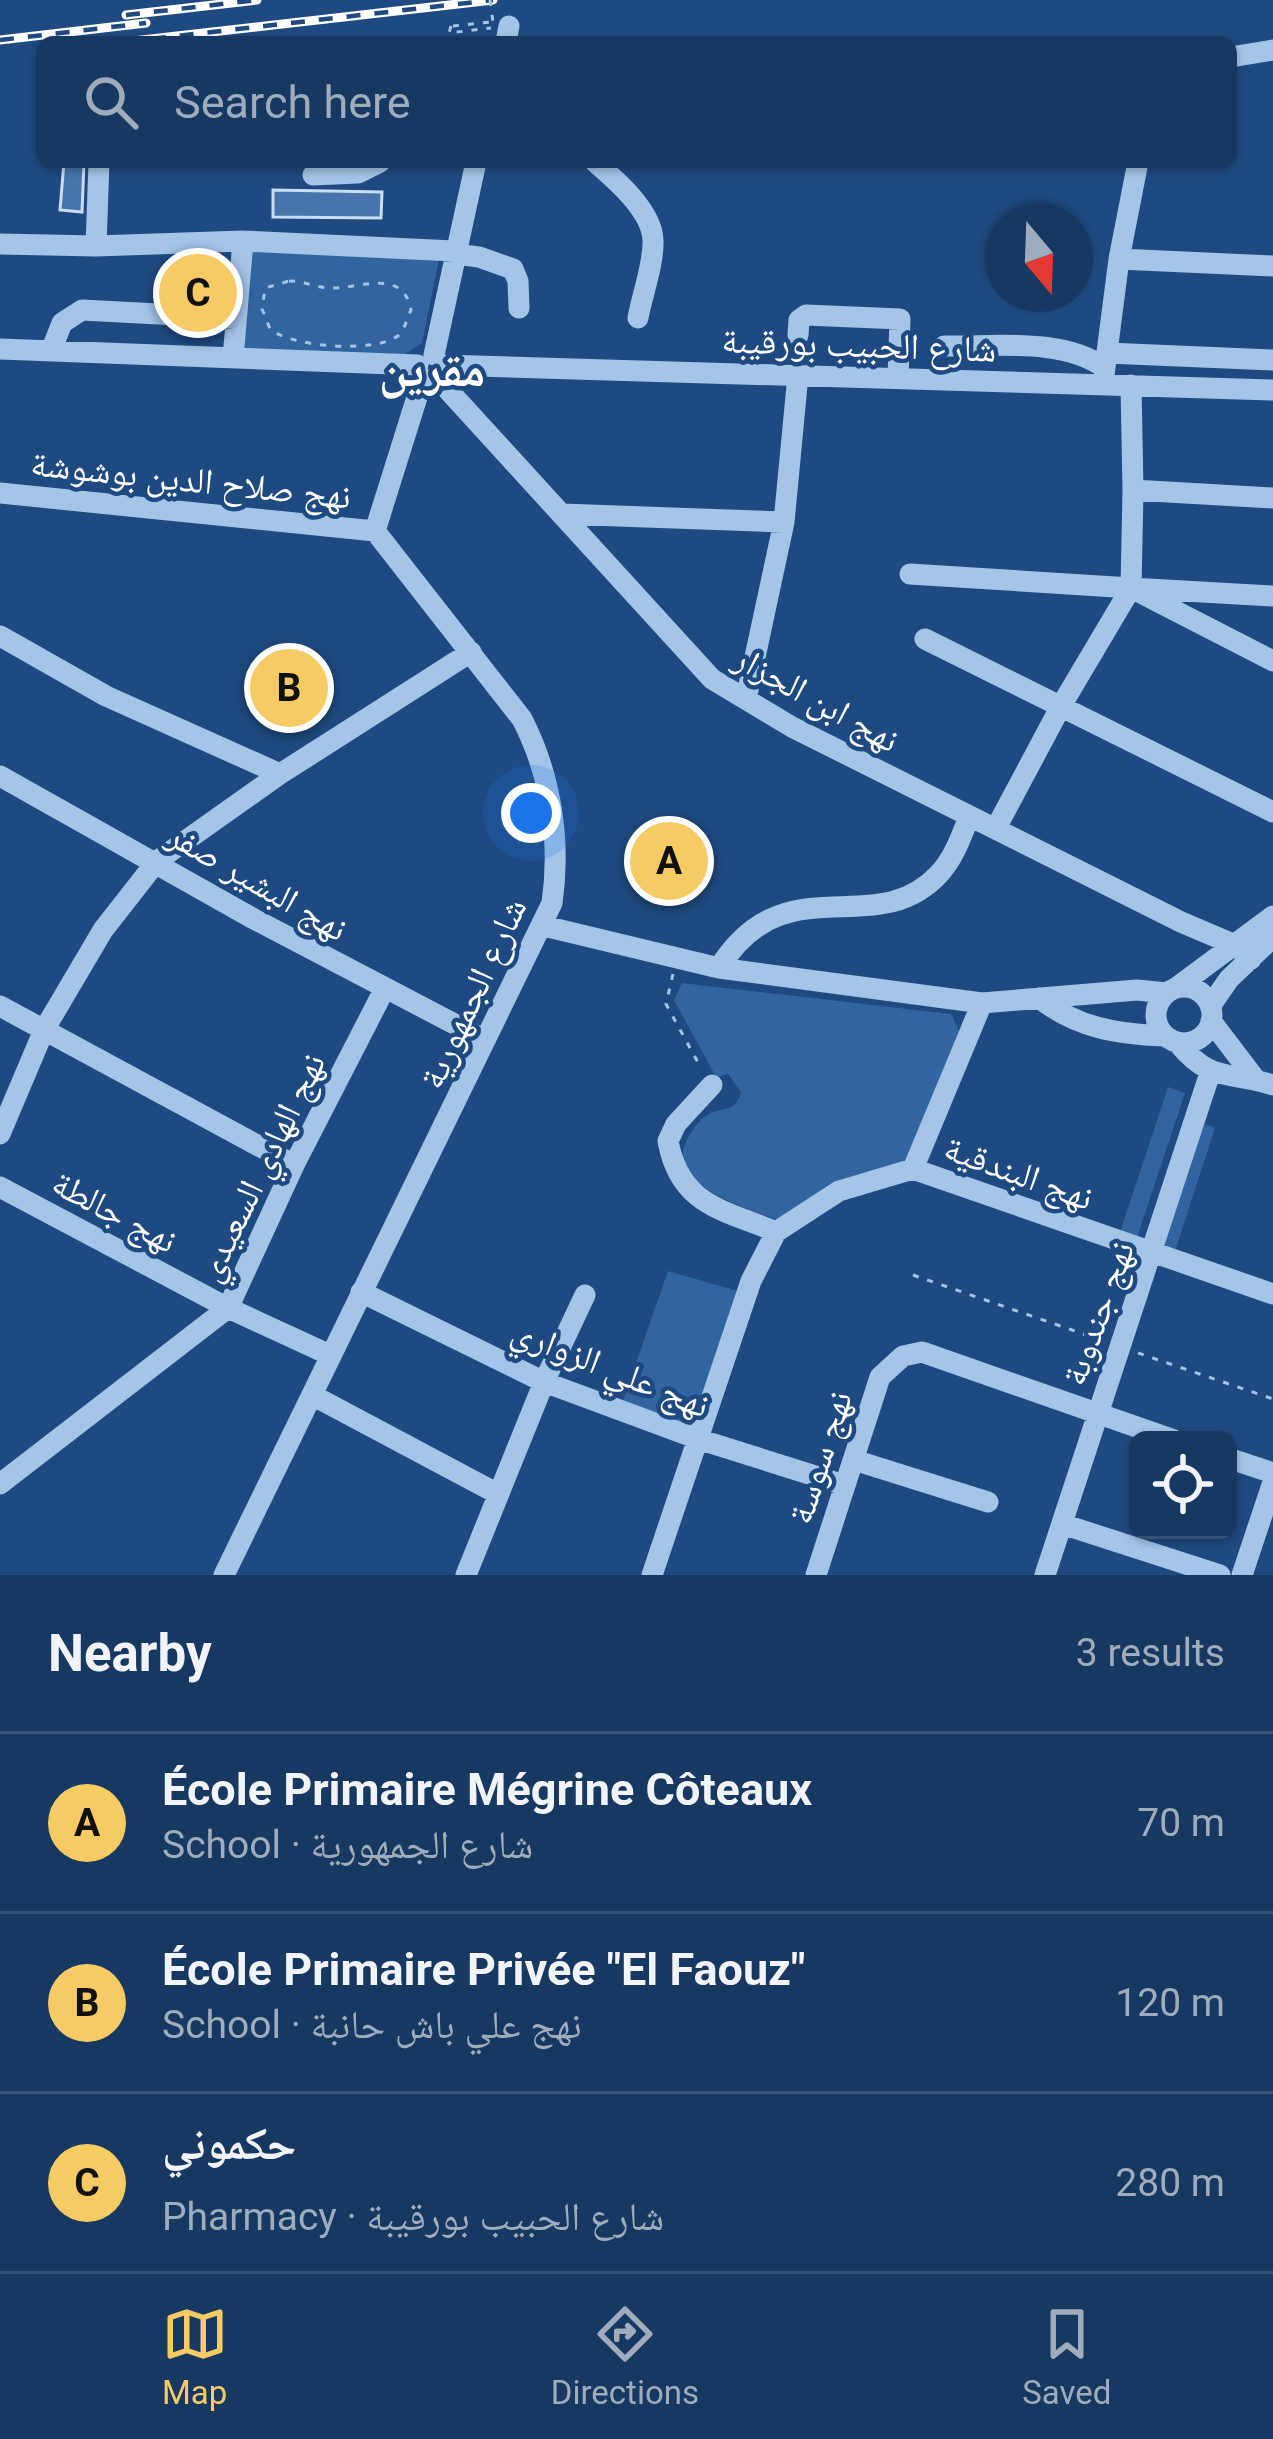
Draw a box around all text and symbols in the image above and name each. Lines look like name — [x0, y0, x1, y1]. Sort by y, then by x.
search box — [36, 36, 1237, 168]
icon: search — [78, 69, 144, 135]
text: Search here — [174, 76, 411, 129]
north arrow — [985, 204, 1093, 312]
pin: C — [159, 248, 237, 338]
street label: شارع الحبيب بورقيبة — [721, 319, 997, 372]
district label: مقرين — [379, 341, 485, 399]
street label: نهج صلاح الدين بوشوشة — [29, 442, 353, 519]
street label: نهج ابن الجزار — [725, 636, 906, 762]
pin: B — [250, 643, 328, 733]
your location — [501, 783, 561, 843]
street label: نهج البشير صفر — [159, 813, 355, 951]
pin: A — [630, 816, 708, 906]
street label: شارع الجمهورية — [410, 891, 536, 1096]
street label: نهج الهادي السعيدي — [187, 1046, 341, 1292]
street label: نهج البندقية — [938, 1127, 1099, 1220]
street label: نهج جالطة — [45, 1162, 184, 1263]
street label: نهج جندوبة — [1053, 1236, 1144, 1391]
street label: نهج علي الزواري — [503, 1309, 716, 1433]
street label: نهج سوسة — [779, 1386, 862, 1529]
map controls — [1129, 1431, 1237, 1539]
button: locate — [1129, 1431, 1237, 1539]
text: Nearby — [48, 1624, 212, 1683]
text: 3 results — [1076, 1630, 1225, 1676]
text: École Primaire Mégrine Côteaux — [162, 1763, 812, 1816]
text: A — [74, 1800, 100, 1846]
text: 70 m — [1137, 1800, 1225, 1846]
text: School · شارع الجمهورية — [162, 1822, 533, 1868]
text: École Primaire Privée "El Faouz" — [162, 1943, 805, 1996]
text: B — [75, 1980, 99, 2026]
text: 120 m — [1115, 1980, 1225, 2026]
text: School · نهج علي باش حانبة — [162, 2002, 582, 2048]
text: حكموني — [162, 2117, 296, 2170]
text: C — [74, 2160, 100, 2206]
text: 280 m — [1115, 2160, 1225, 2206]
text: Pharmacy · شارع الحبيب بورقيبة — [162, 2194, 664, 2240]
tab: Map — [162, 2301, 228, 2412]
tab: Directions — [551, 2301, 699, 2412]
tab: Saved — [1022, 2301, 1111, 2412]

